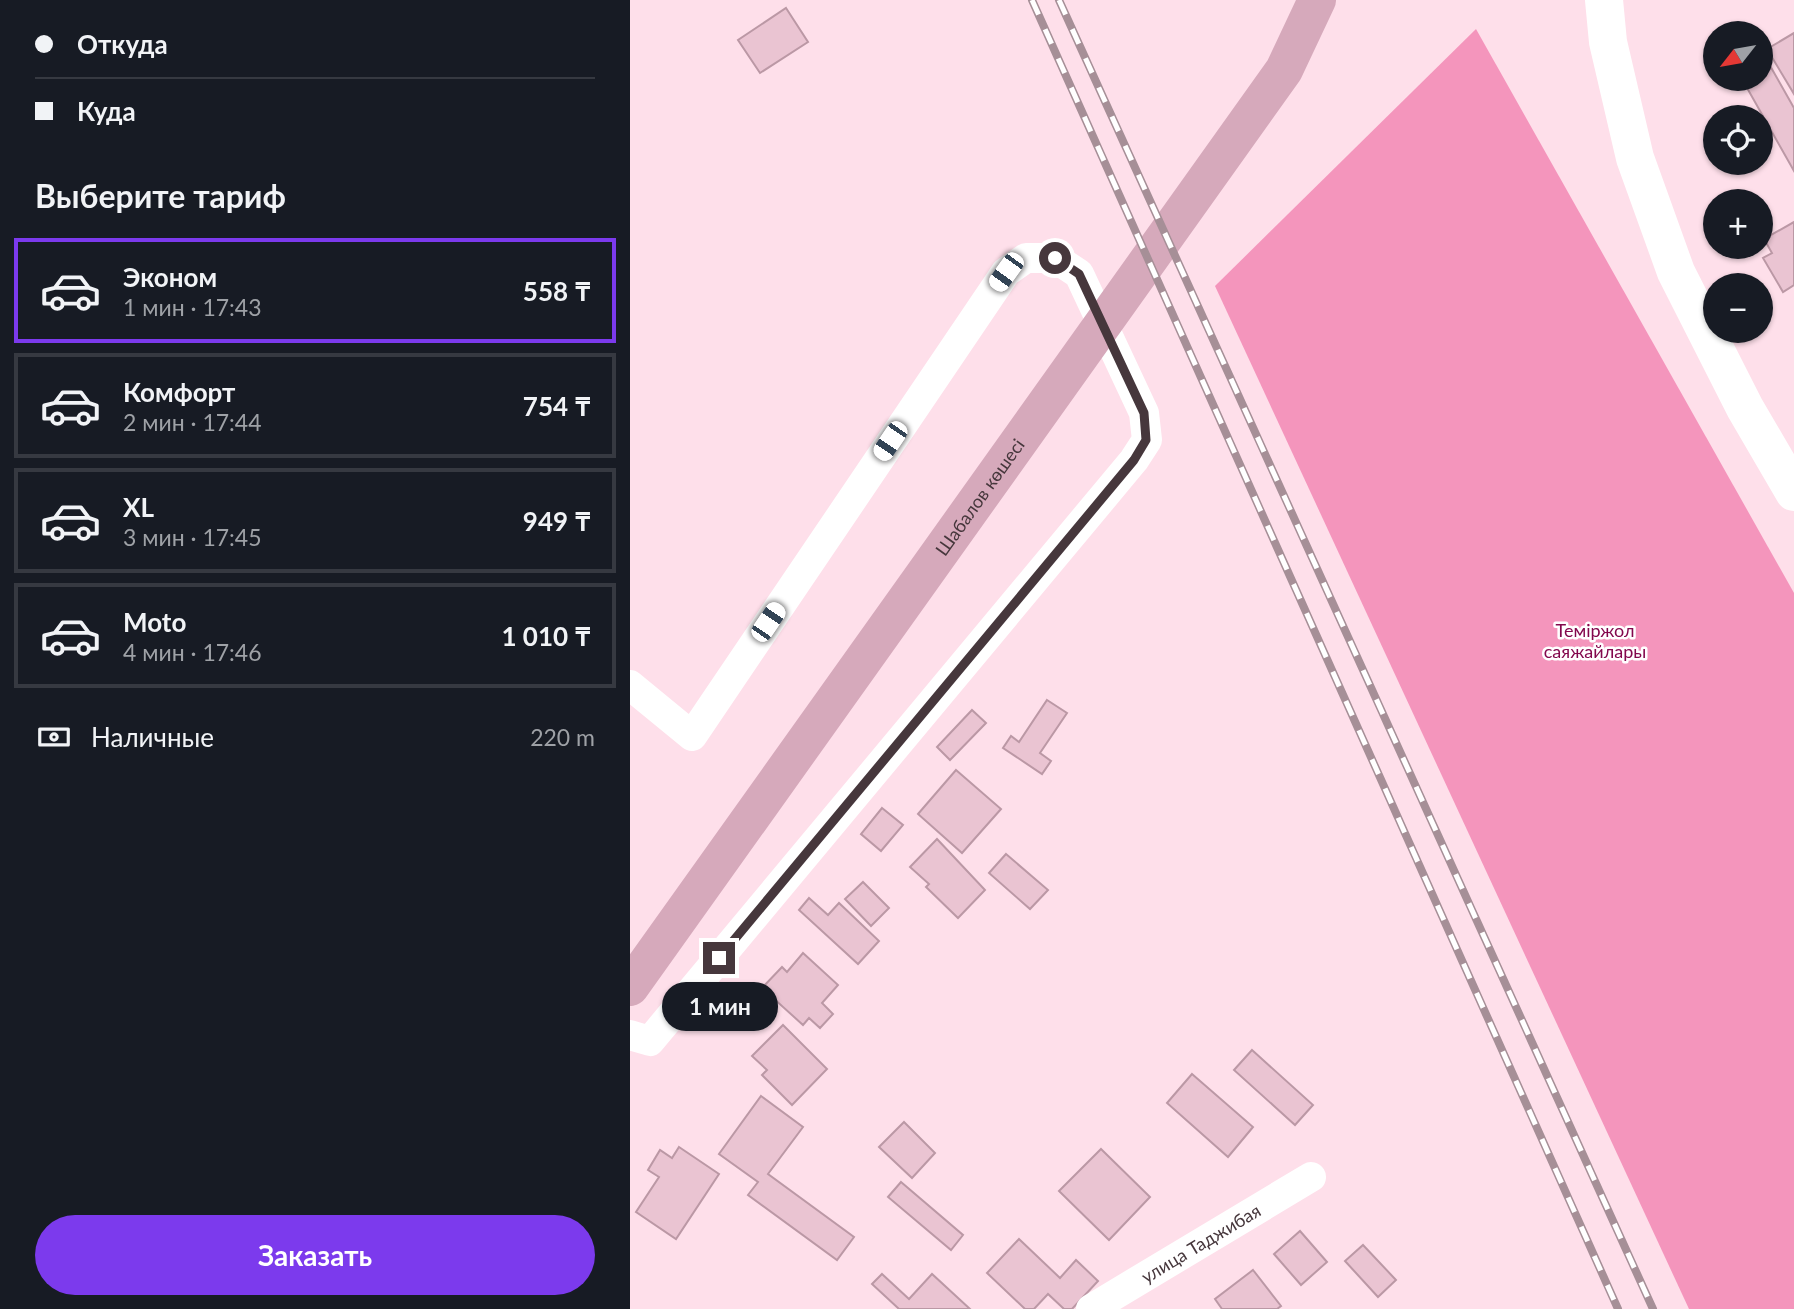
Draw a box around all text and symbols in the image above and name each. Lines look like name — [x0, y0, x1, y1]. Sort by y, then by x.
north arrow — [1703, 21, 1773, 91]
map controls — [1703, 21, 1773, 343]
text: Откуда — [77, 28, 168, 60]
text: Куда — [77, 95, 136, 127]
button: locate — [1703, 105, 1773, 175]
text: Выберите тариф — [35, 176, 286, 215]
button: + — [1703, 189, 1773, 259]
route start — [1039, 242, 1071, 274]
car — [986, 249, 1027, 295]
icon: car — [39, 259, 102, 322]
text: Эконом — [123, 261, 217, 293]
button: − — [1703, 273, 1773, 343]
text: 558 ₸ — [523, 275, 591, 307]
text: 1 мин · 17:43 — [123, 293, 262, 321]
icon: car — [39, 374, 102, 437]
text: Комфорт — [123, 376, 235, 408]
text: 754 ₸ — [523, 390, 591, 422]
text: 2 мин · 17:44 — [123, 408, 262, 436]
car — [870, 418, 911, 464]
street label: Шабалов көшесі — [930, 434, 1029, 560]
icon: car — [39, 489, 102, 552]
text: XL — [123, 491, 154, 523]
text: 949 ₸ — [523, 505, 591, 537]
text: 3 мин · 17:45 — [123, 523, 262, 551]
car — [748, 599, 789, 645]
icon: car — [39, 604, 102, 667]
text: Moto — [123, 606, 186, 638]
park label: Теміржол саяжайлары — [1544, 619, 1646, 662]
text: 1 010 ₸ — [501, 620, 591, 652]
text: 4 мин · 17:46 — [123, 638, 262, 666]
icon: cash — [35, 718, 73, 756]
text: Наличные — [91, 721, 214, 753]
text: 220 m — [530, 723, 595, 751]
route end — [703, 942, 735, 974]
callout: 1 мин — [661, 982, 777, 1032]
text: 1 мин — [689, 992, 751, 1020]
street label: улица Таджибая — [1137, 1199, 1264, 1287]
button: Заказать — [35, 1215, 595, 1295]

